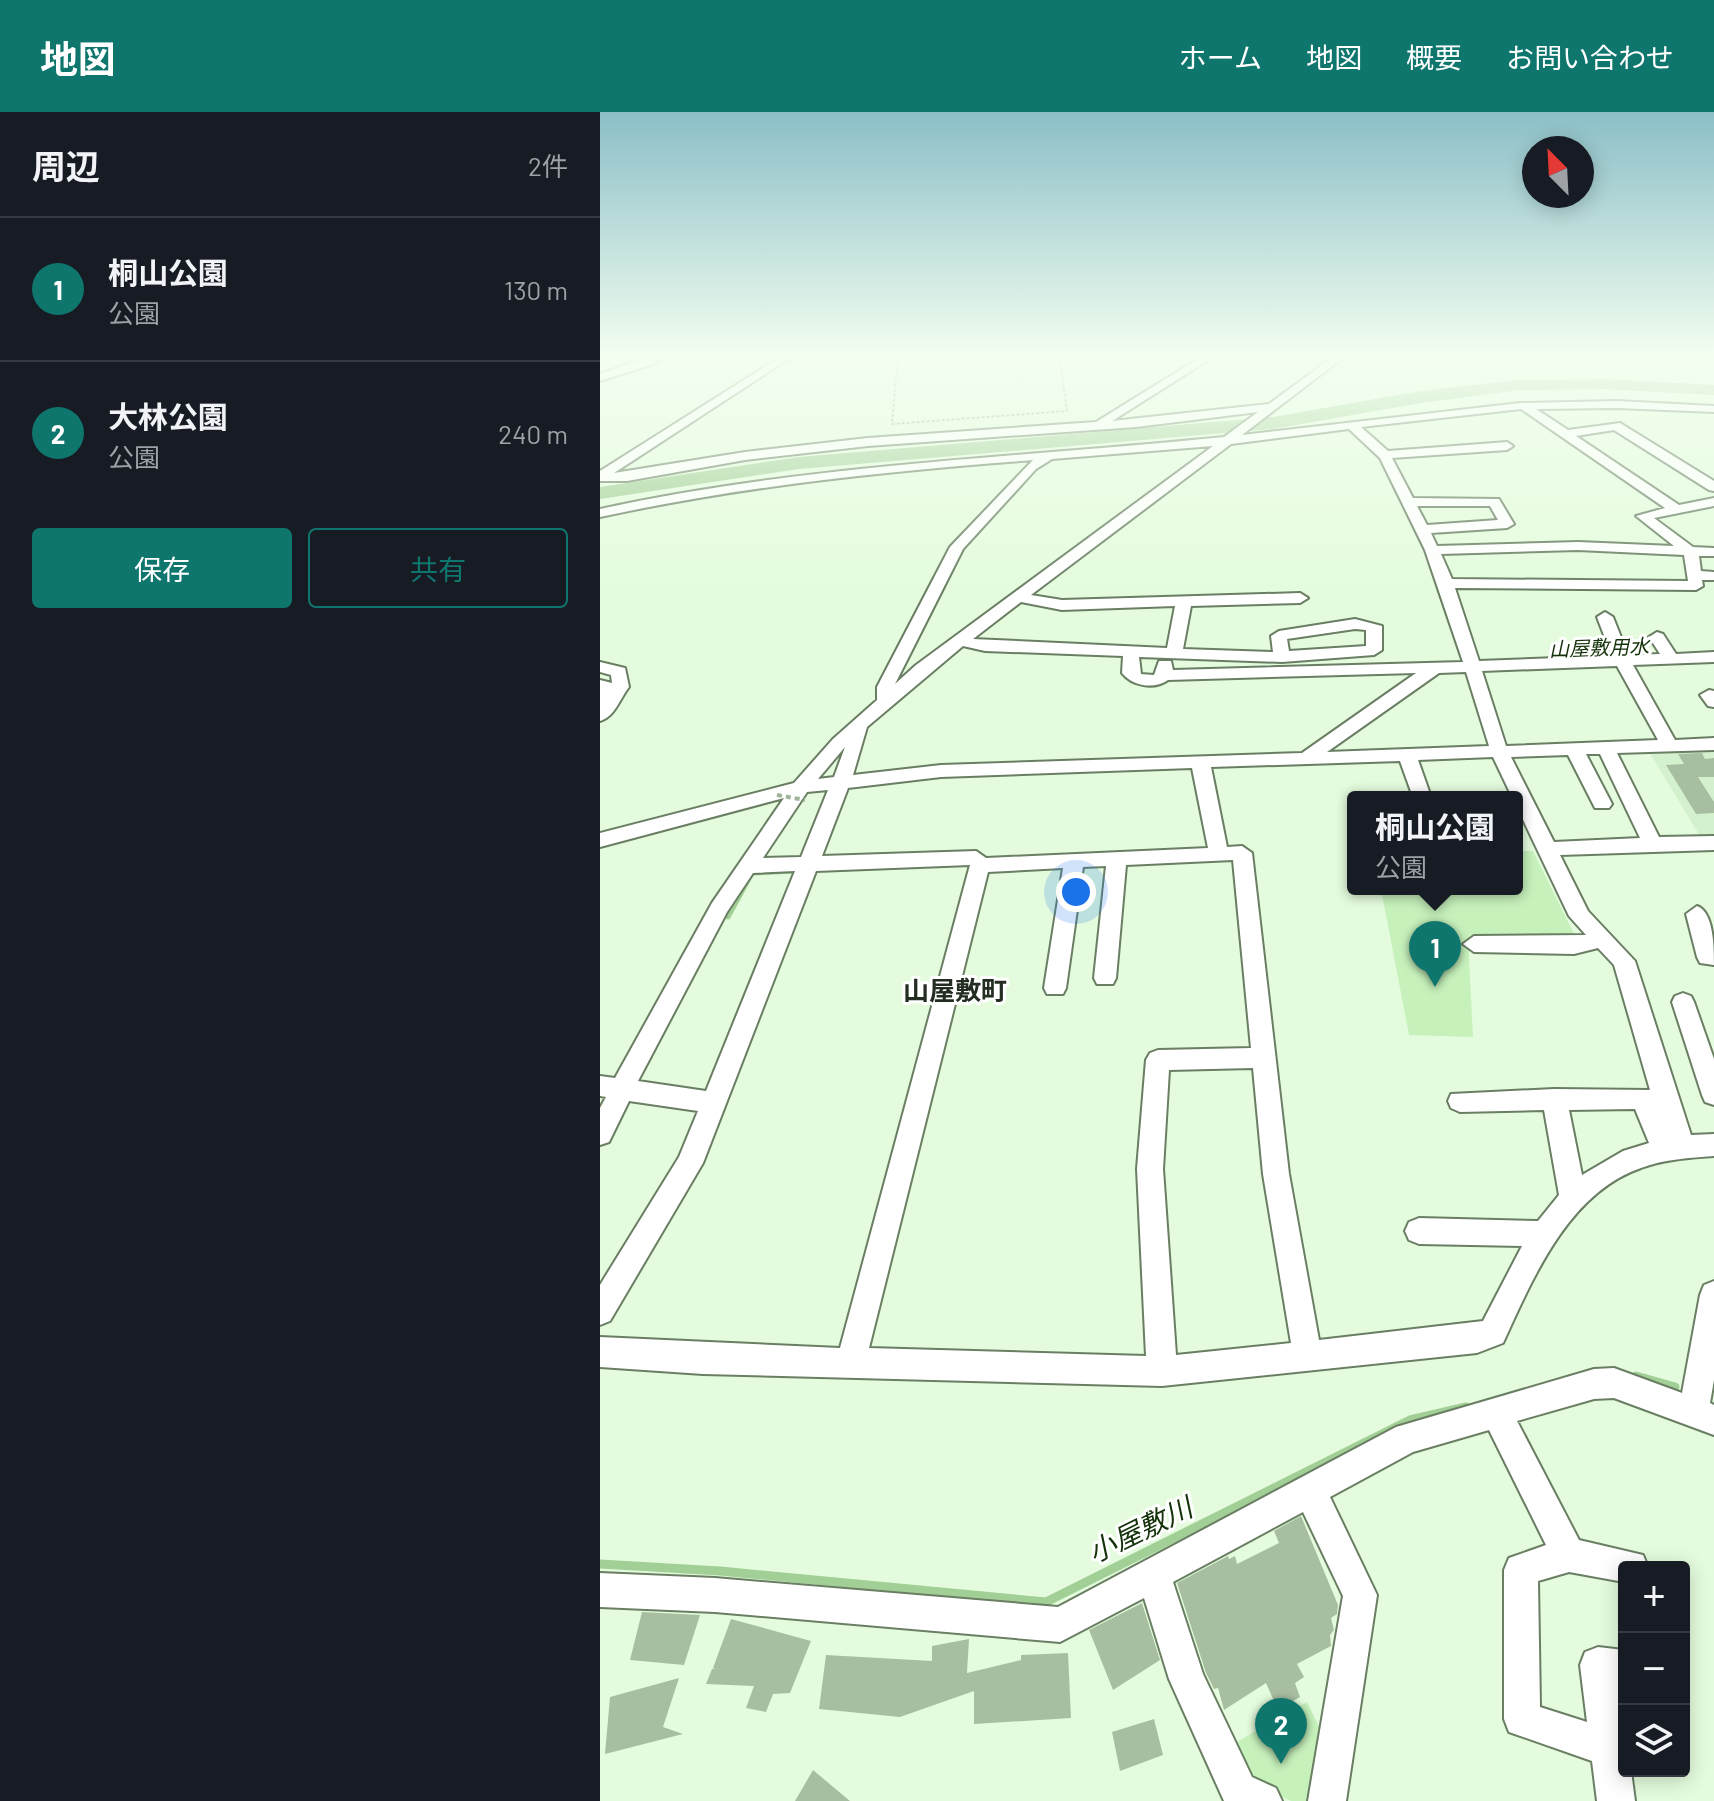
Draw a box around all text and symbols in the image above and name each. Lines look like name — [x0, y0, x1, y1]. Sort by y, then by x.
text: 地図 — [40, 35, 116, 81]
text: ホーム — [1179, 40, 1262, 74]
text: 地図 — [1306, 40, 1362, 74]
text: 概要 — [1406, 40, 1462, 74]
text: お問い合わせ — [1506, 40, 1674, 74]
north arrow — [1522, 136, 1594, 208]
text: 周辺 — [32, 145, 100, 186]
text: 2件 — [528, 150, 568, 181]
text: 桐山公園 — [108, 254, 228, 290]
text: 1 — [53, 274, 63, 305]
text: 130 m — [504, 274, 568, 305]
text: 公園 — [108, 297, 160, 328]
text: 大林公園 — [108, 398, 228, 434]
text: 2 — [51, 418, 65, 449]
text: 240 m — [498, 418, 568, 449]
text: 公園 — [108, 441, 160, 472]
button: 保存 — [32, 528, 292, 608]
button: 共有 — [308, 528, 568, 608]
water label: 山屋敷用水 — [1549, 633, 1651, 661]
popup — [1347, 791, 1523, 895]
text: 桐山公園 — [1375, 808, 1495, 844]
text: 公園 — [1375, 851, 1427, 882]
your location — [1056, 872, 1096, 912]
pin: 1 — [1409, 921, 1461, 987]
district label: 山屋敷町 — [903, 974, 1007, 1005]
water label: 小屋敷川 — [1082, 1488, 1200, 1569]
map controls — [1618, 1561, 1690, 1777]
button: + — [1618, 1561, 1690, 1633]
button: − — [1618, 1633, 1690, 1705]
pin: 2 — [1255, 1698, 1307, 1764]
button: layers — [1618, 1705, 1690, 1777]

